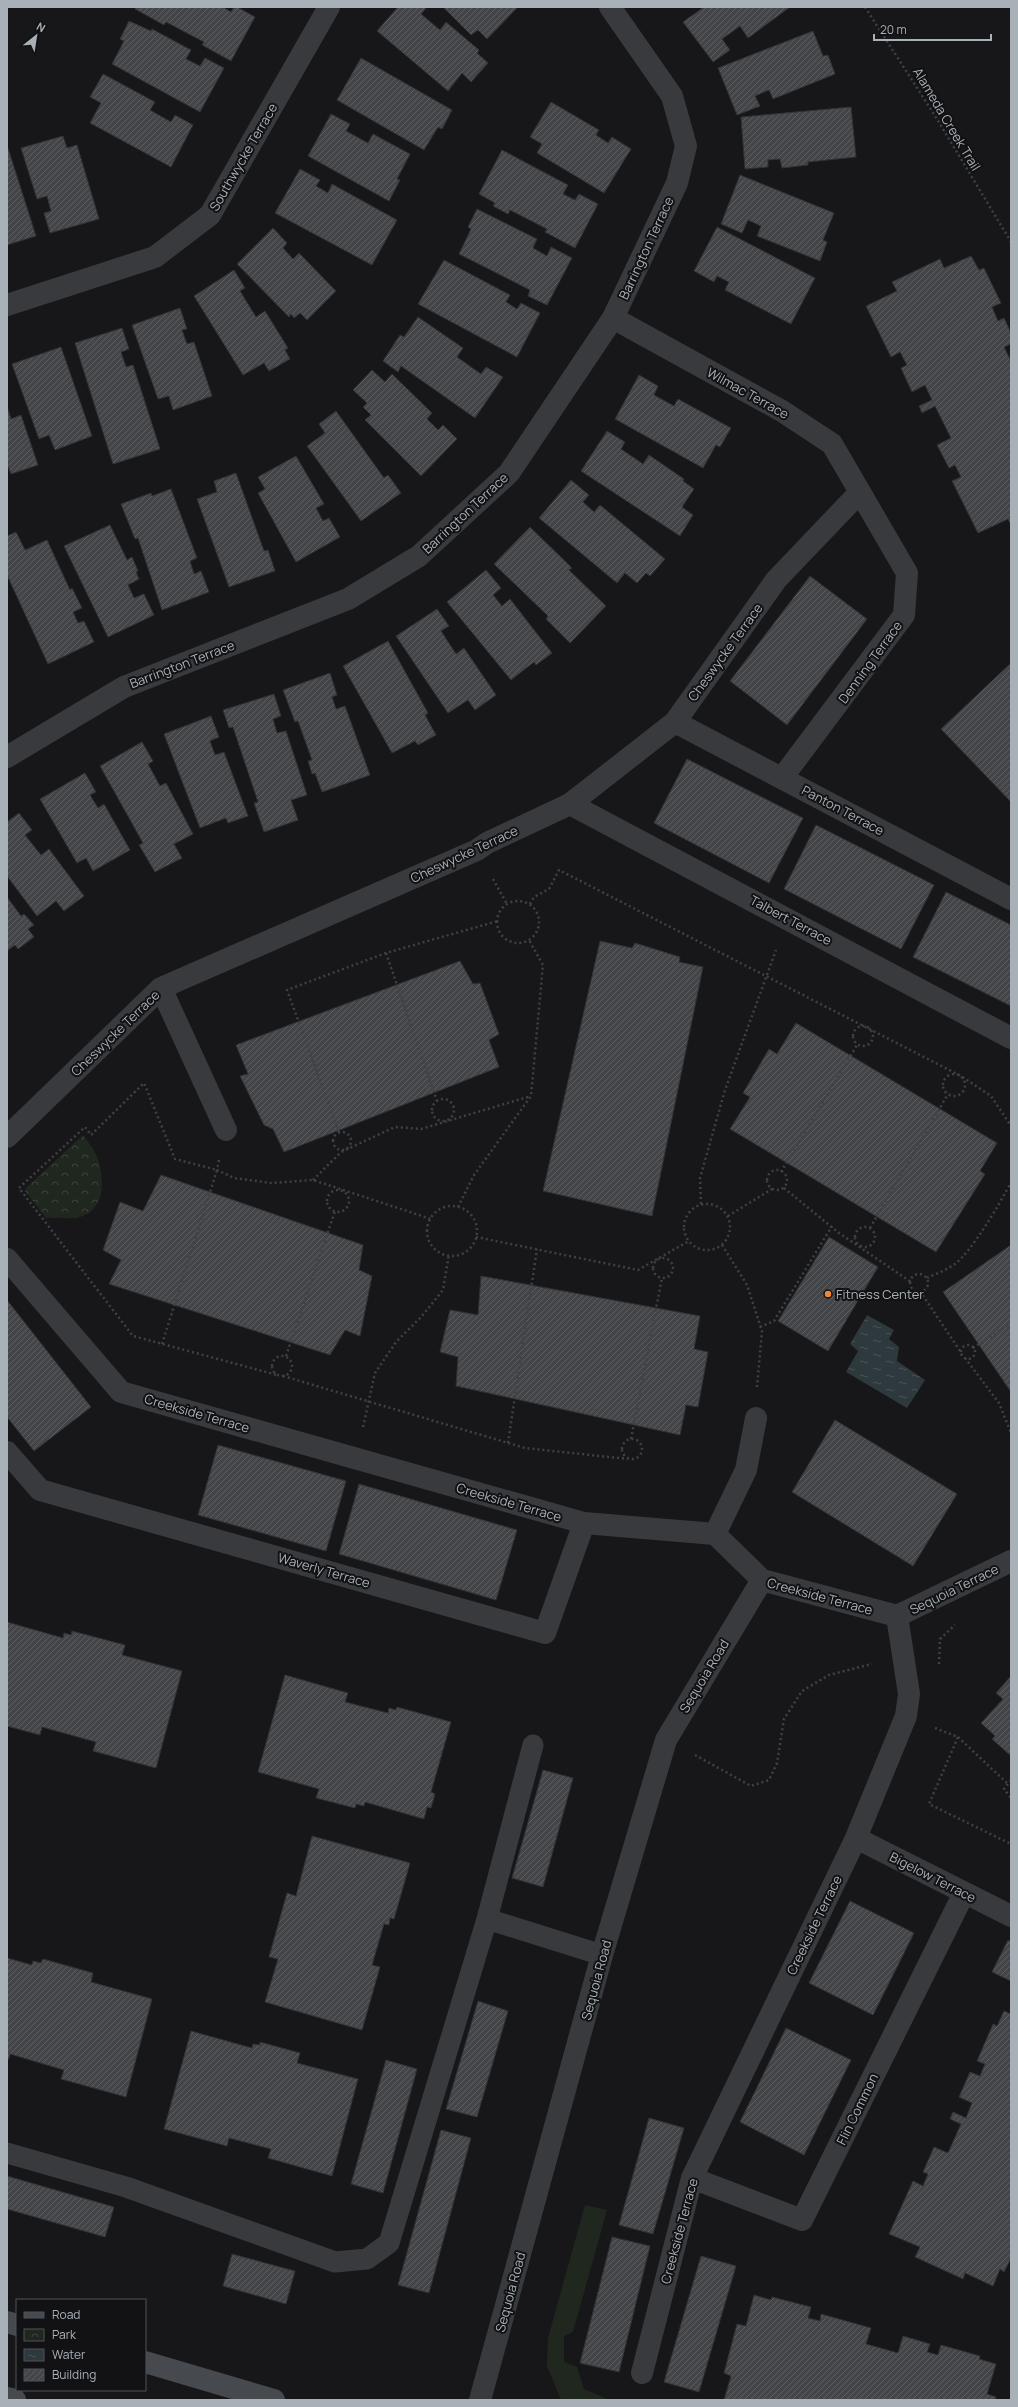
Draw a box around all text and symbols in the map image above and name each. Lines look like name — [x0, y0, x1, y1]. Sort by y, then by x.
north arrow — [16, 16, 56, 56]
scale bar — [874, 16, 991, 42]
text: N — [34, 18, 49, 35]
text: 20 m — [880, 21, 907, 38]
street label: Alameda Creek Trail — [909, 64, 985, 174]
street label: Southwycke Terrace — [205, 99, 281, 214]
street label: Barrington Terrace — [614, 193, 678, 302]
street label: Wilmac Terrace — [704, 363, 793, 423]
street label: Barrington Terrace — [418, 468, 512, 558]
street label: Cheswycke Terrace — [683, 599, 767, 704]
street label: Denning Terrace — [834, 617, 906, 707]
street label: Barrington Terrace — [127, 636, 238, 692]
street label: Panton Terrace — [799, 781, 888, 839]
street label: Cheswycke Terrace — [407, 821, 521, 887]
street label: Talbert Terrace — [747, 891, 835, 949]
street label: Cheswycke Terrace — [67, 986, 163, 1080]
place label: Fitness Center — [836, 1285, 924, 1303]
marker: Fitness Center — [823, 1289, 833, 1299]
street label: Creekside Terrace — [142, 1389, 252, 1437]
street label: Creekside Terrace — [454, 1478, 564, 1526]
street label: Waverly Terrace — [276, 1548, 372, 1592]
street label: Sequoia Terrace — [907, 1560, 1002, 1618]
street label: Creekside Terrace — [765, 1573, 875, 1619]
street label: Sequoia Road — [675, 1636, 733, 1716]
street label: Bigelow Terrace — [887, 1848, 980, 1907]
street label: Creekside Terrace — [782, 1872, 846, 1978]
street label: Sequoia Road — [577, 1938, 615, 2022]
street label: Flin Common — [832, 2070, 882, 2148]
street label: Creekside Terrace — [656, 2176, 702, 2286]
street label: Sequoia Road — [491, 2250, 529, 2334]
legend — [16, 2299, 146, 2391]
text: Road — [52, 2306, 80, 2323]
text: Park — [52, 2326, 77, 2343]
text: Water — [52, 2346, 86, 2363]
text: Building — [52, 2366, 96, 2383]

